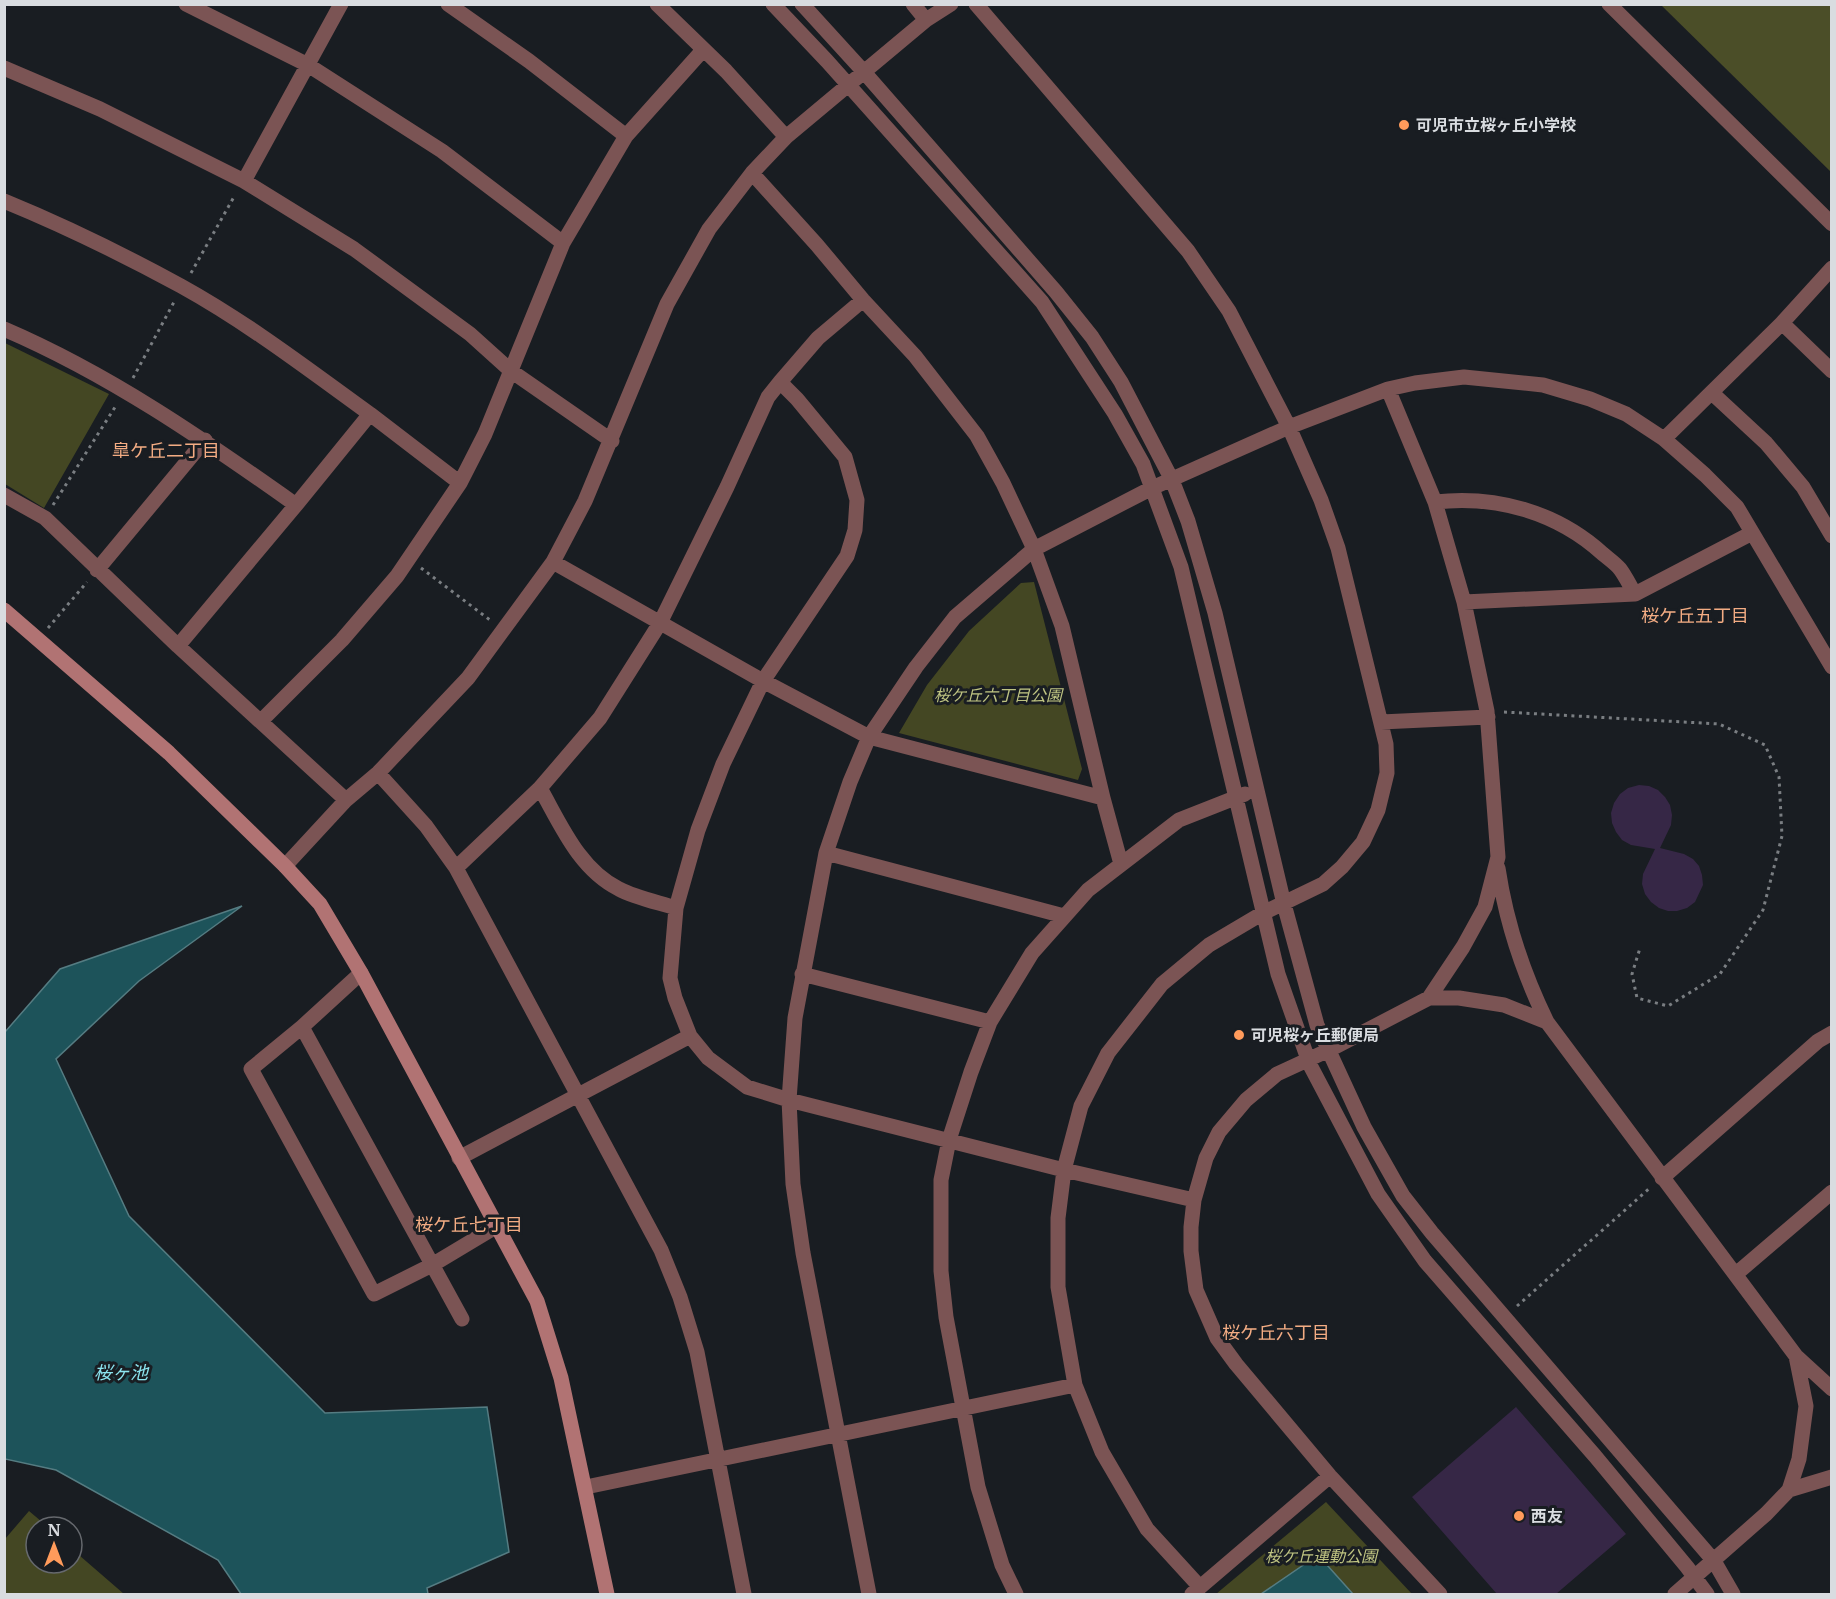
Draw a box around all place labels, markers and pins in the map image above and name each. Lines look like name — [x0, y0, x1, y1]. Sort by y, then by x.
place label: 可児市立桜ヶ丘小学校 — [1416, 115, 1576, 135]
marker: 可児市立桜ヶ丘小学校 — [1397, 118, 1411, 132]
place label: 可児桜ヶ丘郵便局 — [1251, 1025, 1379, 1045]
marker: 可児桜ヶ丘郵便局 — [1232, 1028, 1246, 1042]
place label: 西友 — [1531, 1506, 1563, 1526]
marker: 西友 — [1512, 1509, 1526, 1523]

